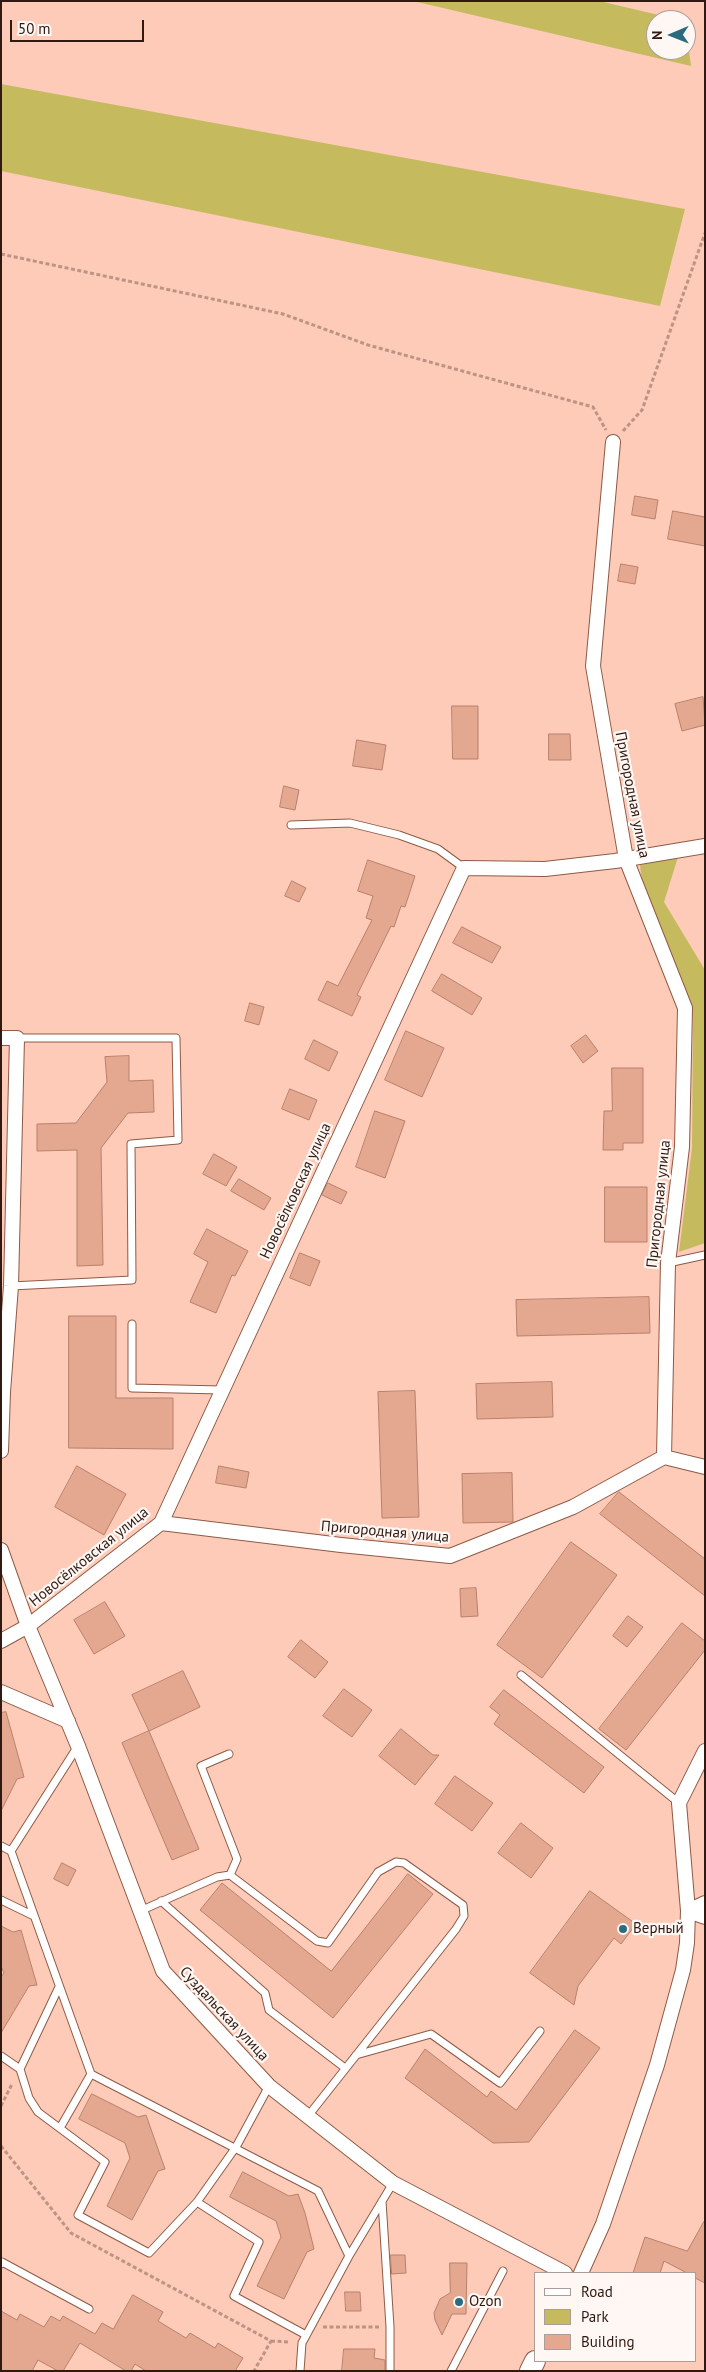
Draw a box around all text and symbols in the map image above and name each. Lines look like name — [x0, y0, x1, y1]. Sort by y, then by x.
scale bar — [12, 10, 146, 42]
north arrow — [646, 10, 696, 60]
text: 50 m — [18, 19, 51, 38]
text: N — [648, 30, 666, 40]
street label: Пригородная улица — [611, 730, 653, 860]
street label: Новосёлковская улица — [257, 1120, 335, 1262]
street label: Пригородная улица — [643, 1139, 675, 1269]
street label: Новосёлковская улица — [26, 1503, 152, 1611]
street label: Пригородная улица — [320, 1517, 450, 1547]
place label: Верный — [633, 1920, 684, 1938]
marker: Верный — [617, 1923, 629, 1935]
street label: Суздальская улица — [176, 1963, 272, 2065]
legend — [534, 2272, 696, 2362]
text: Road — [581, 2282, 613, 2301]
place label: Ozon — [469, 2293, 502, 2311]
marker: Ozon — [453, 2296, 465, 2308]
text: Park — [581, 2307, 609, 2326]
text: Building — [581, 2332, 635, 2351]

